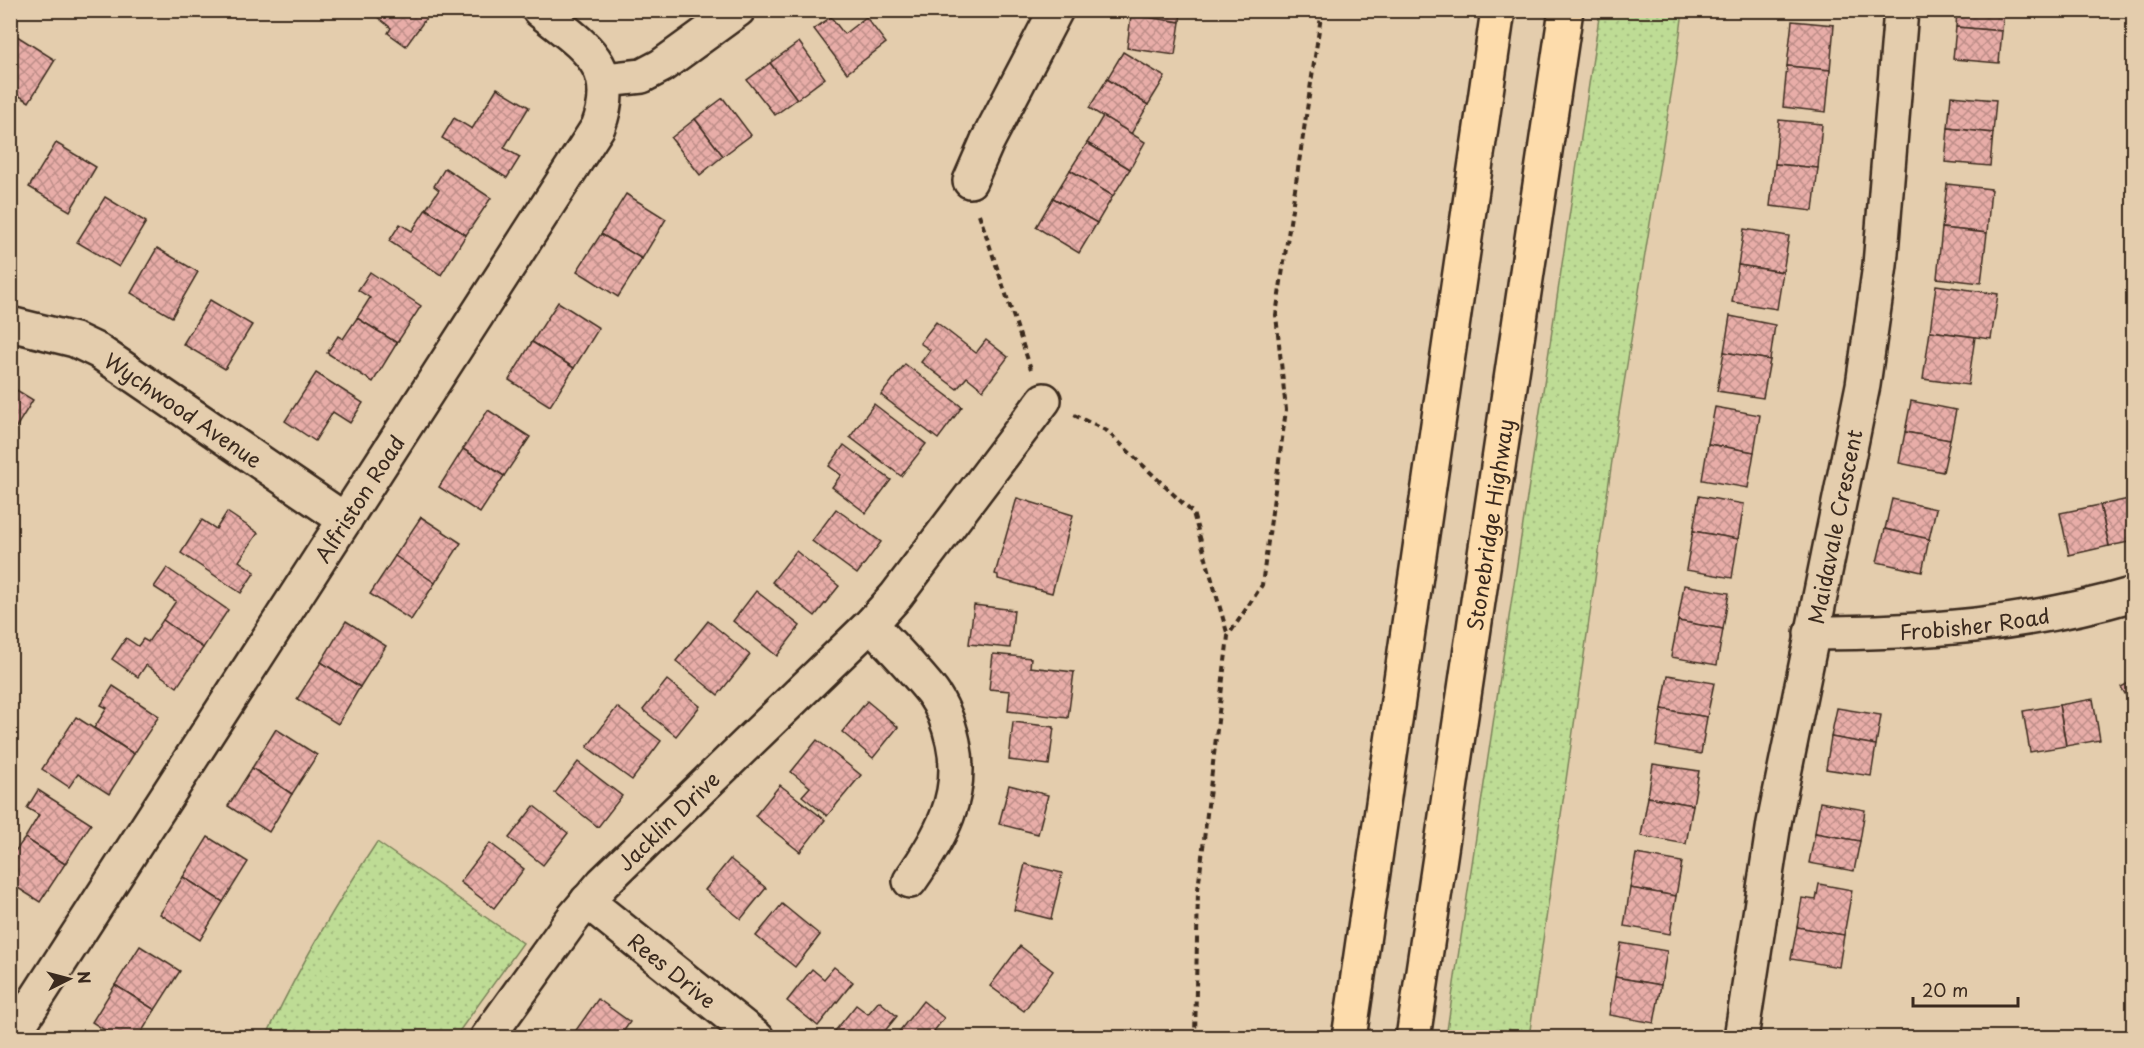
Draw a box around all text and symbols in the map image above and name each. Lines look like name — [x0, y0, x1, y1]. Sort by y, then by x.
street label: Wychwood Avenue — [98, 344, 269, 475]
street label: Stonebridge Highway — [1458, 417, 1521, 633]
street label: Maidavale Crescent — [1799, 426, 1870, 627]
street label: Alfriston Road — [306, 428, 412, 568]
street label: Frobisher Road — [1899, 598, 2052, 647]
street label: Jacklin Drive — [609, 763, 726, 877]
street label: Rees Drive — [622, 924, 724, 1016]
north arrow — [39, 949, 99, 1009]
text: N — [72, 970, 98, 985]
scale bar — [1913, 970, 2018, 1008]
text: 20 m — [1922, 976, 1968, 1003]

